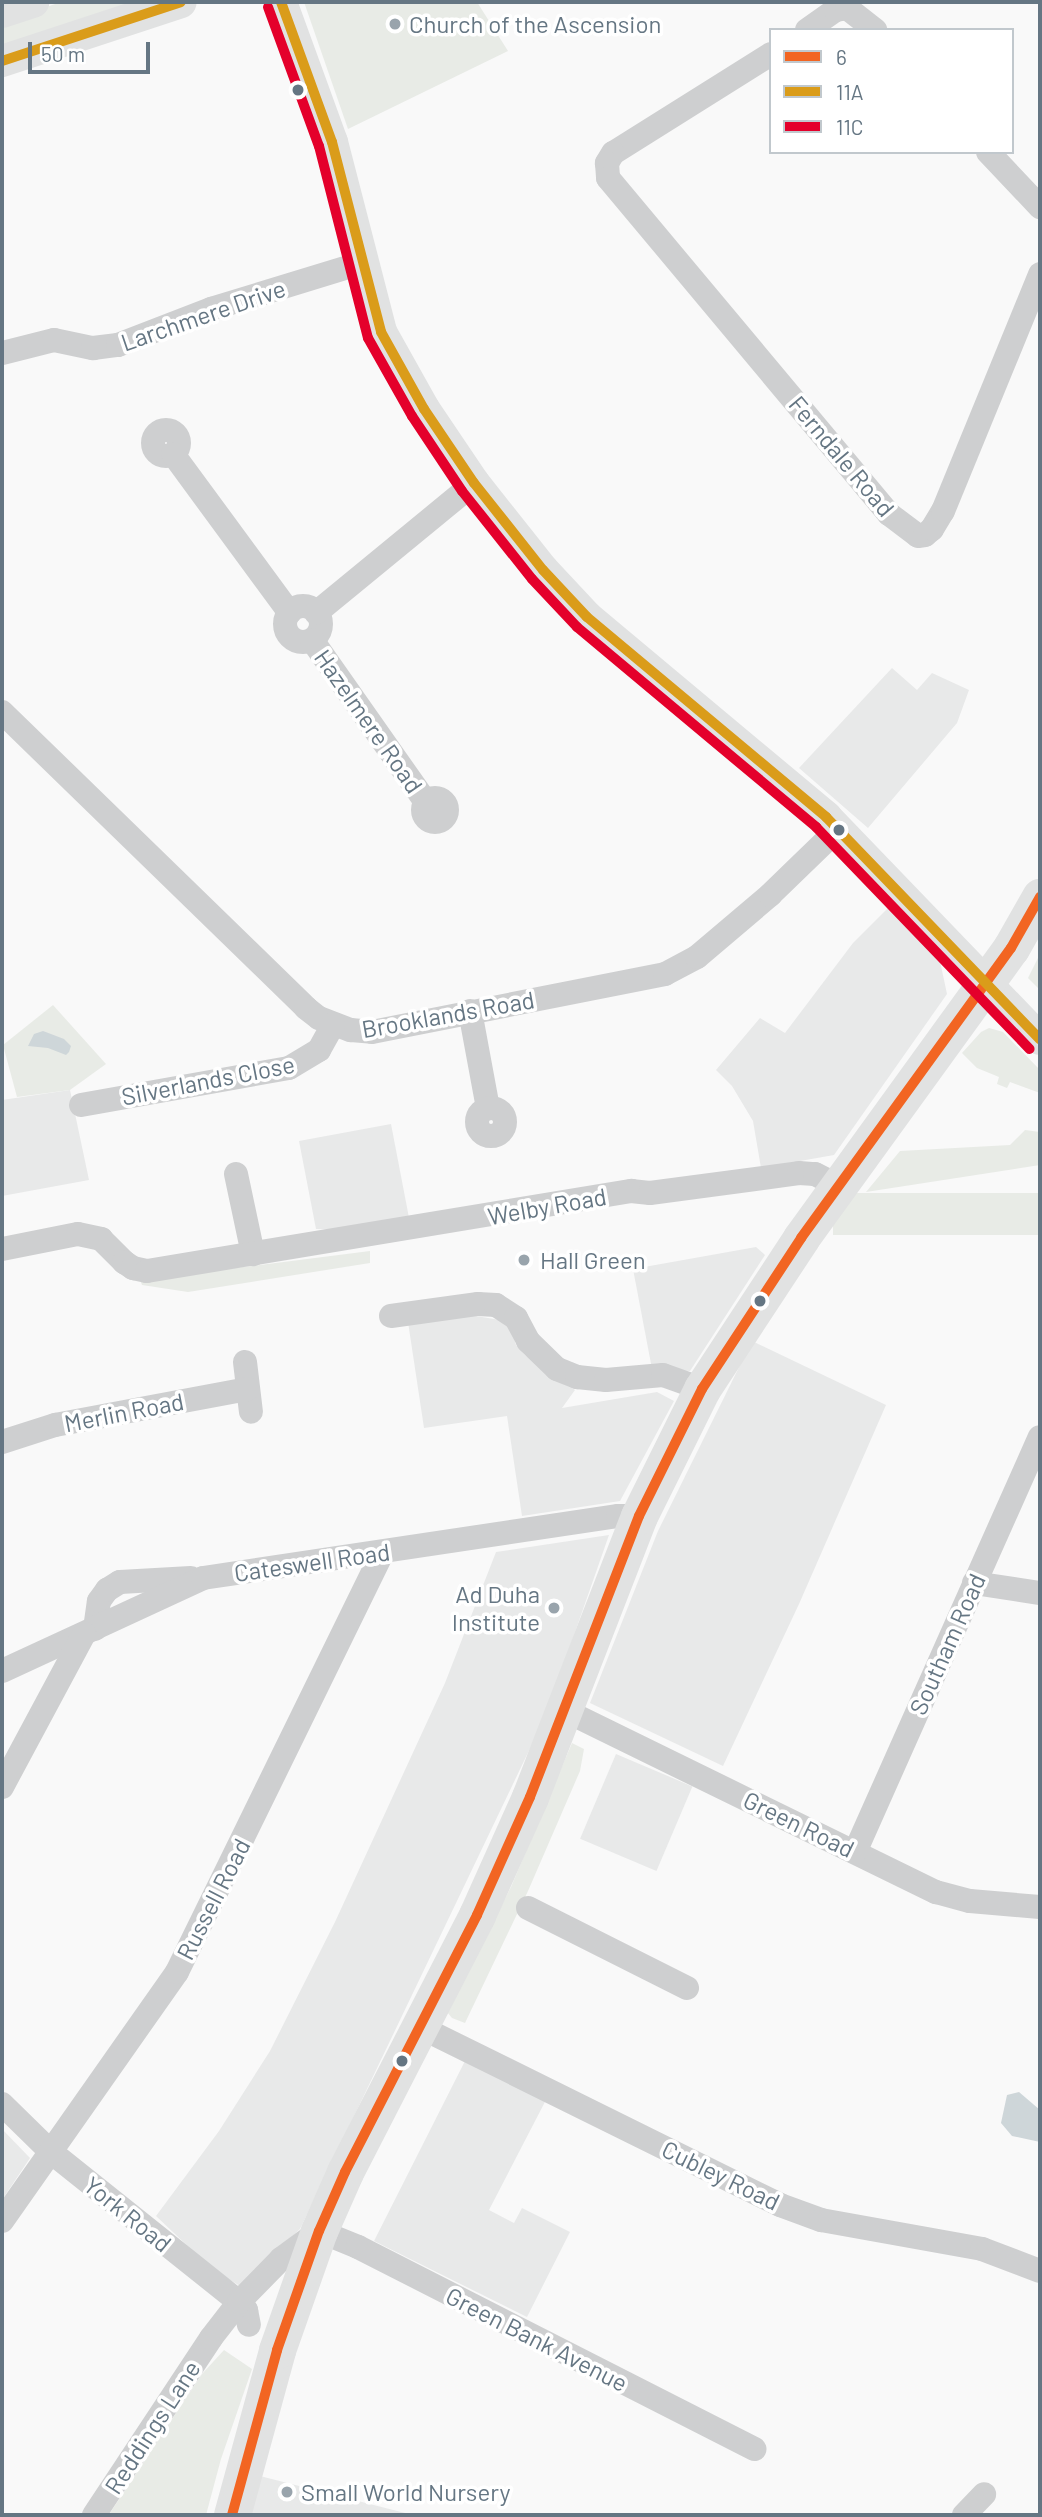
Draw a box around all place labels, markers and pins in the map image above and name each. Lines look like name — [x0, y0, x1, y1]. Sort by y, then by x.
place label: Church of the Ascension — [409, 10, 662, 38]
marker: Church of the Ascension — [387, 16, 403, 32]
unlabelled marker — [291, 83, 305, 97]
unlabelled marker — [832, 823, 846, 837]
place label: Hall Green — [540, 1246, 646, 1274]
marker: Hall Green — [514, 1250, 534, 1270]
unlabelled marker — [753, 1294, 767, 1308]
place label: Ad Duha Institute — [452, 1580, 540, 1636]
marker: Ad Duha Institute — [546, 1600, 562, 1616]
unlabelled marker — [395, 2054, 409, 2068]
place label: Small World Nursery — [301, 2478, 511, 2506]
marker: Small World Nursery — [279, 2484, 295, 2500]

